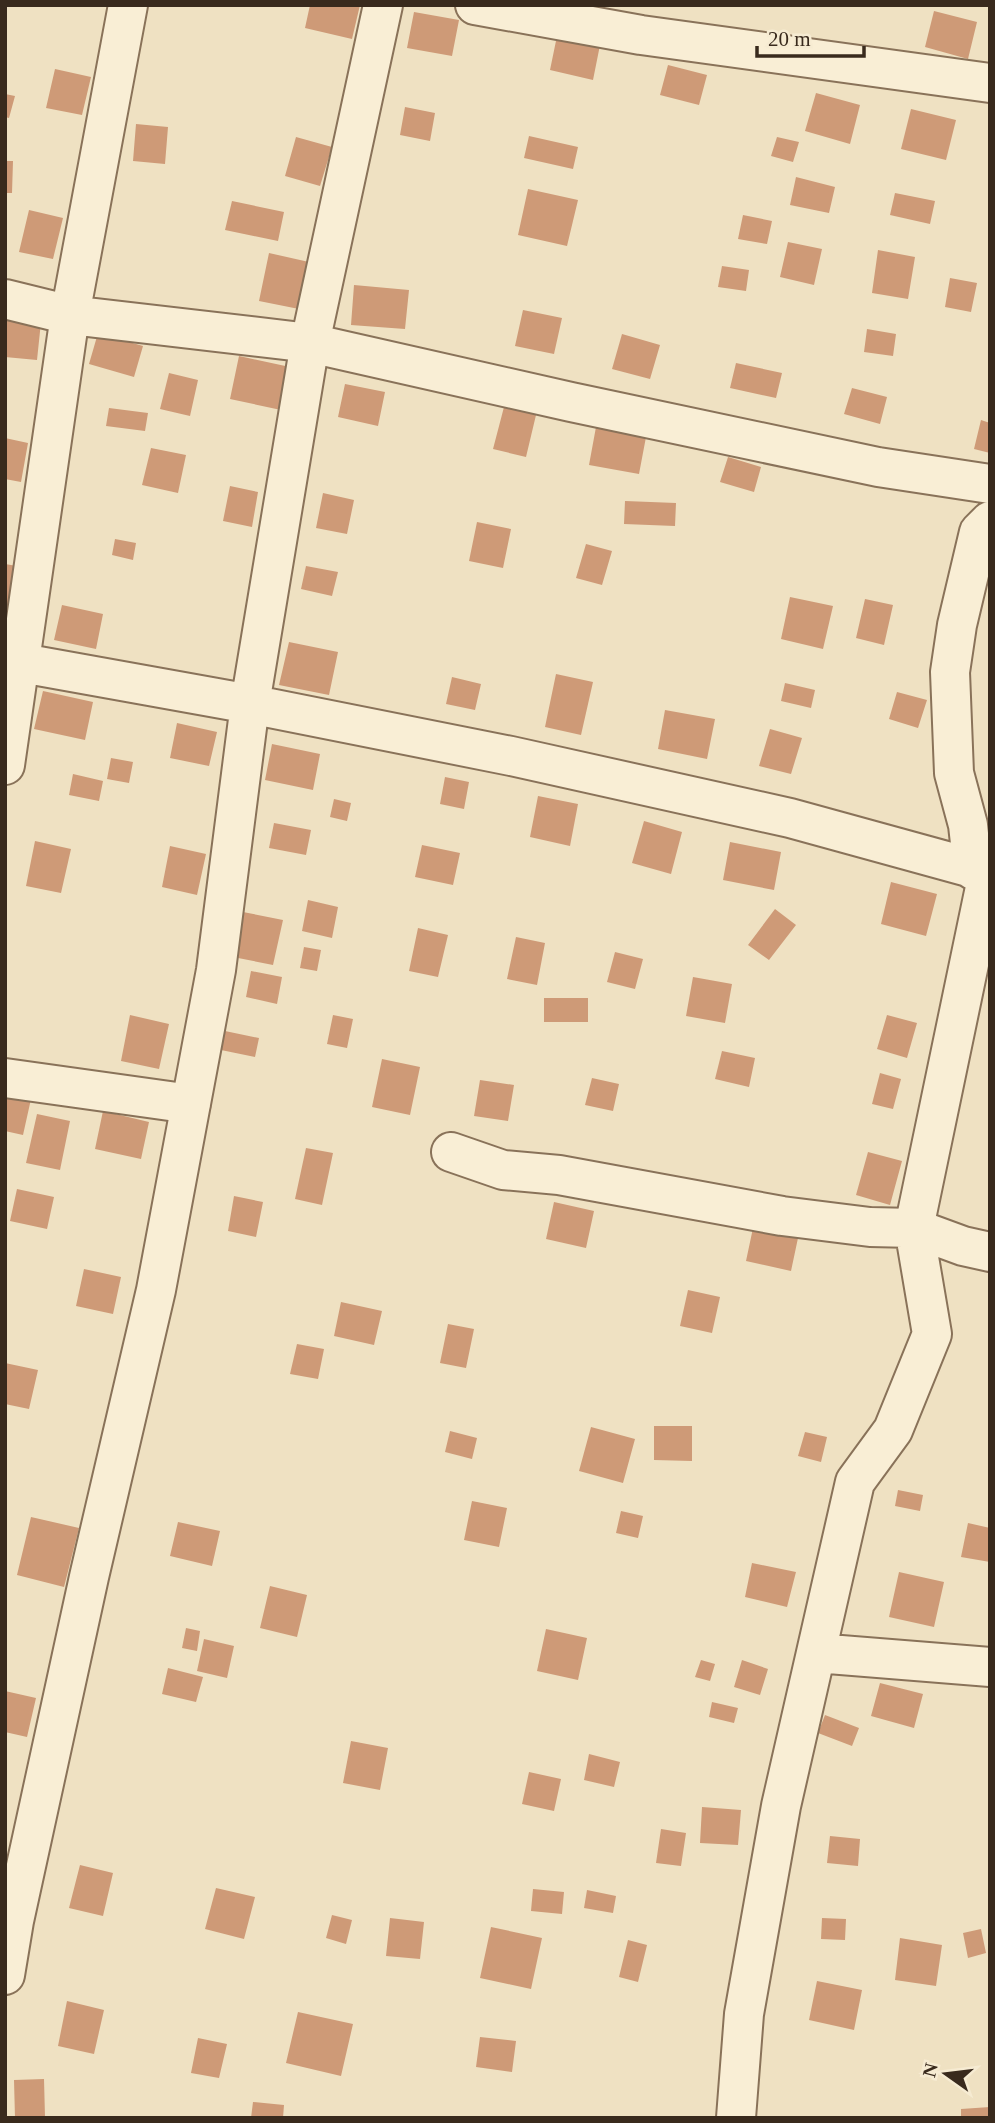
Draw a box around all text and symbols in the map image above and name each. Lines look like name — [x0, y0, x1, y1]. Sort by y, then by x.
scale bar — [757, 14, 864, 58]
text: 20 m — [768, 27, 811, 51]
north arrow — [911, 2039, 981, 2109]
text: N — [918, 2061, 942, 2079]

